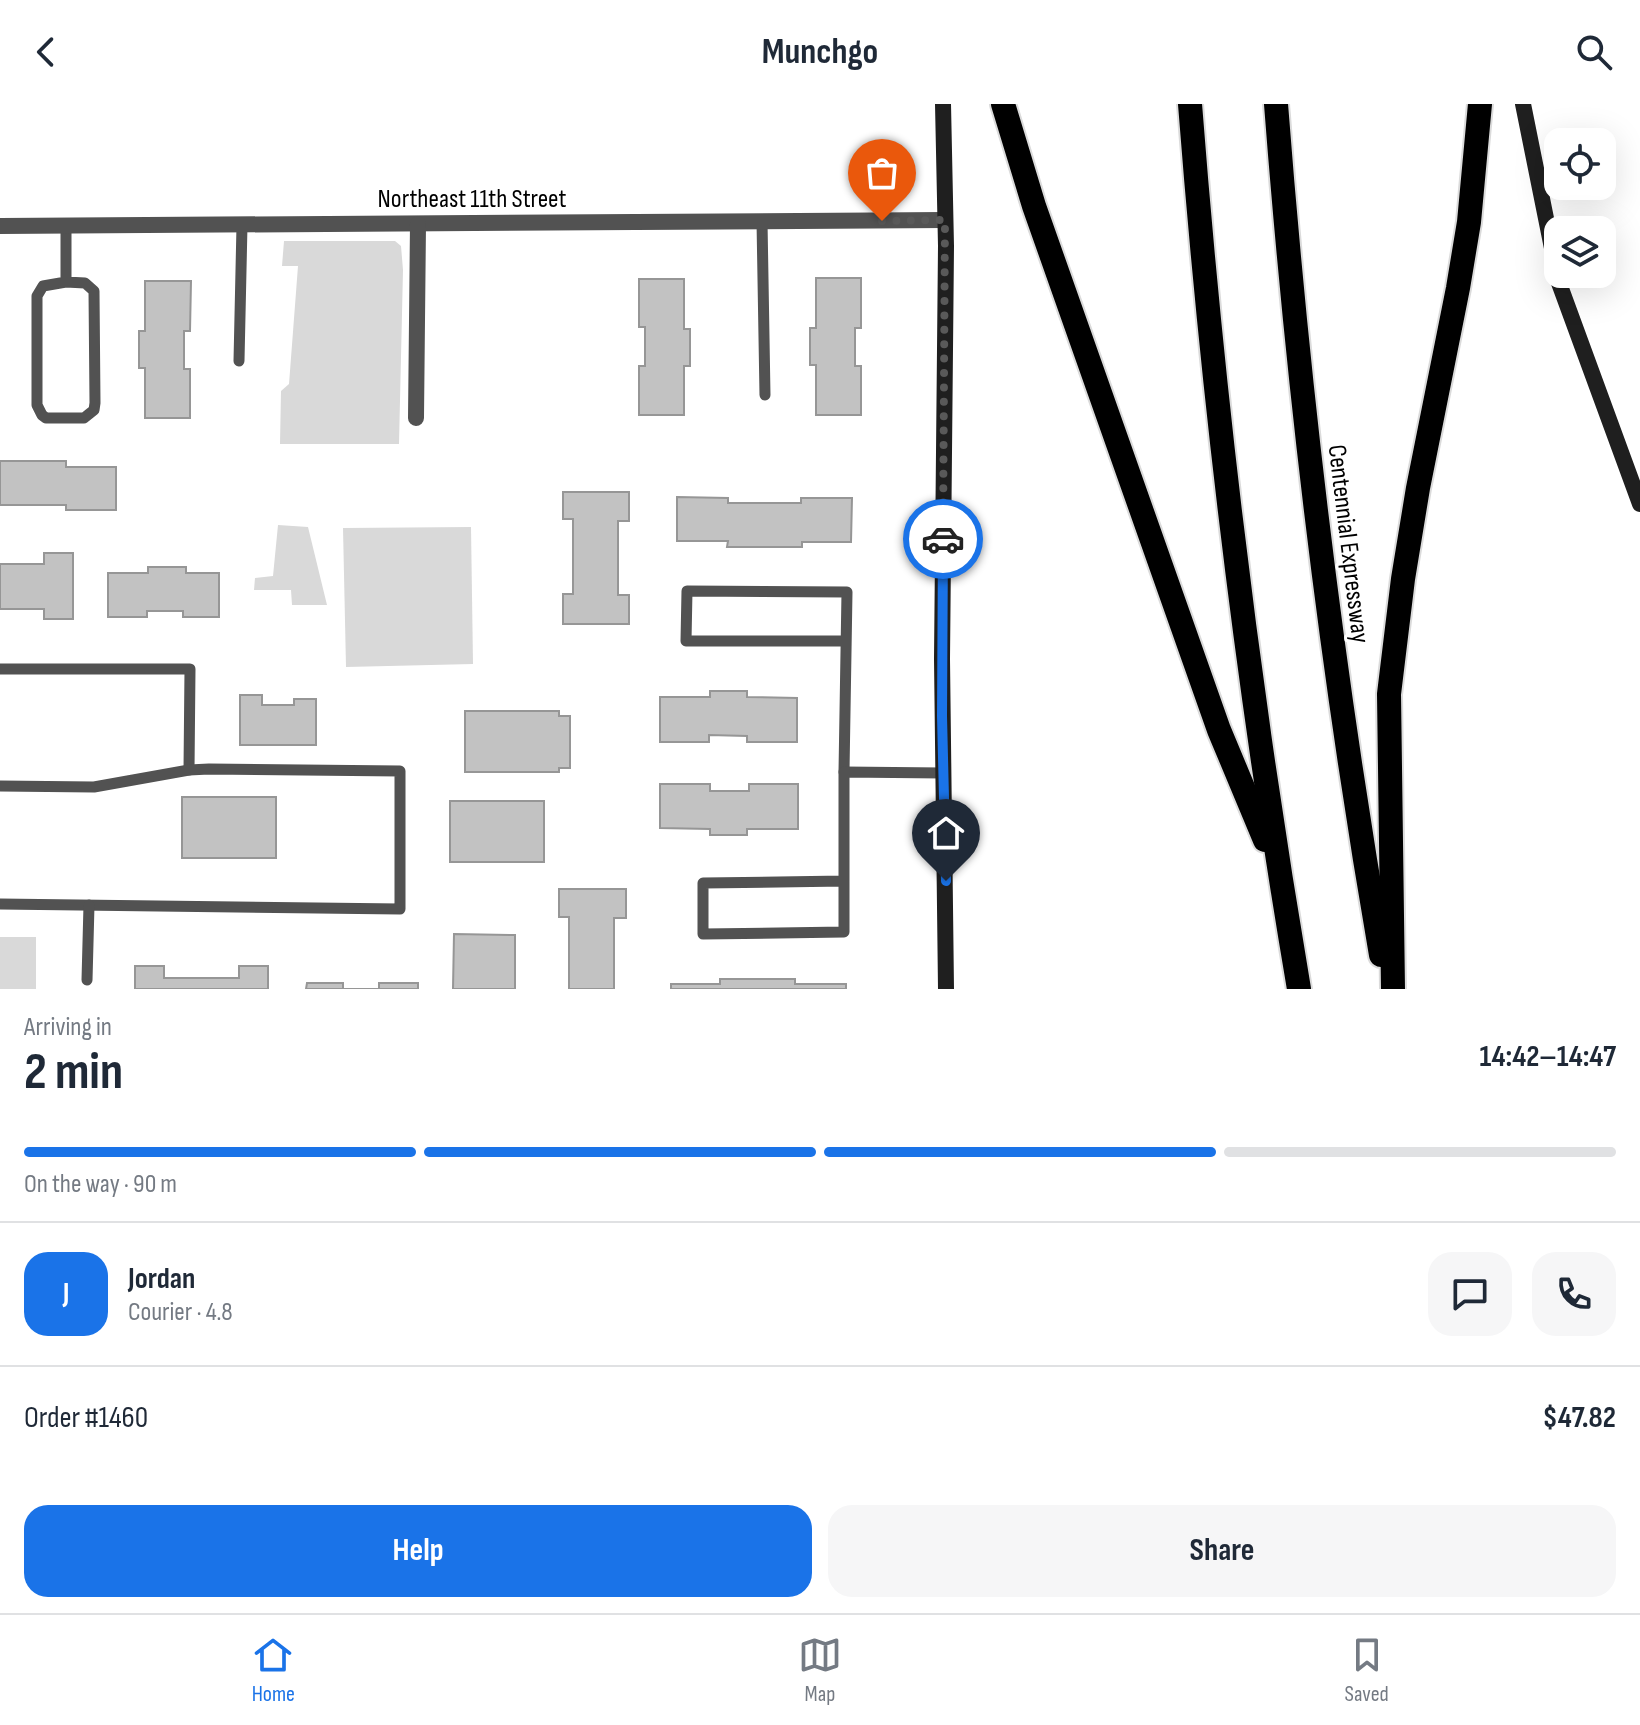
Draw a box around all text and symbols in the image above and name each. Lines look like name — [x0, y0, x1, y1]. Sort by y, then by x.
icon: back — [24, 30, 68, 74]
icon: search — [1572, 30, 1616, 74]
text: Munchgo — [762, 31, 878, 74]
map controls — [1544, 128, 1616, 288]
button: locate — [1544, 128, 1616, 200]
pin — [848, 139, 916, 221]
icon: bag — [860, 151, 904, 195]
street label: Northeast 11th Street — [378, 184, 566, 215]
button: layers — [1544, 216, 1616, 288]
street label: Centennial Expressway — [1320, 443, 1376, 645]
courier — [903, 499, 983, 579]
icon: car — [921, 517, 965, 561]
pin — [912, 799, 980, 881]
icon: home — [924, 811, 968, 855]
text: Arriving in — [24, 1012, 112, 1043]
text: 14:42–14:47 — [1479, 1039, 1616, 1075]
text: 2 min — [24, 1041, 123, 1104]
text: On the way · 90 m — [24, 1169, 177, 1200]
button: chat — [1428, 1252, 1512, 1336]
button: phone — [1532, 1252, 1616, 1336]
text: Jordan — [128, 1261, 195, 1297]
text: J — [63, 1276, 69, 1312]
text: Courier · 4.8 — [128, 1297, 233, 1328]
text: Order #1460 — [24, 1400, 148, 1436]
text: $47.82 — [1542, 1400, 1616, 1436]
button: Help — [24, 1505, 812, 1597]
button: Share — [828, 1505, 1616, 1597]
tab: Home — [251, 1633, 295, 1708]
tab: Map — [798, 1633, 842, 1708]
tab: Saved — [1345, 1633, 1389, 1708]

